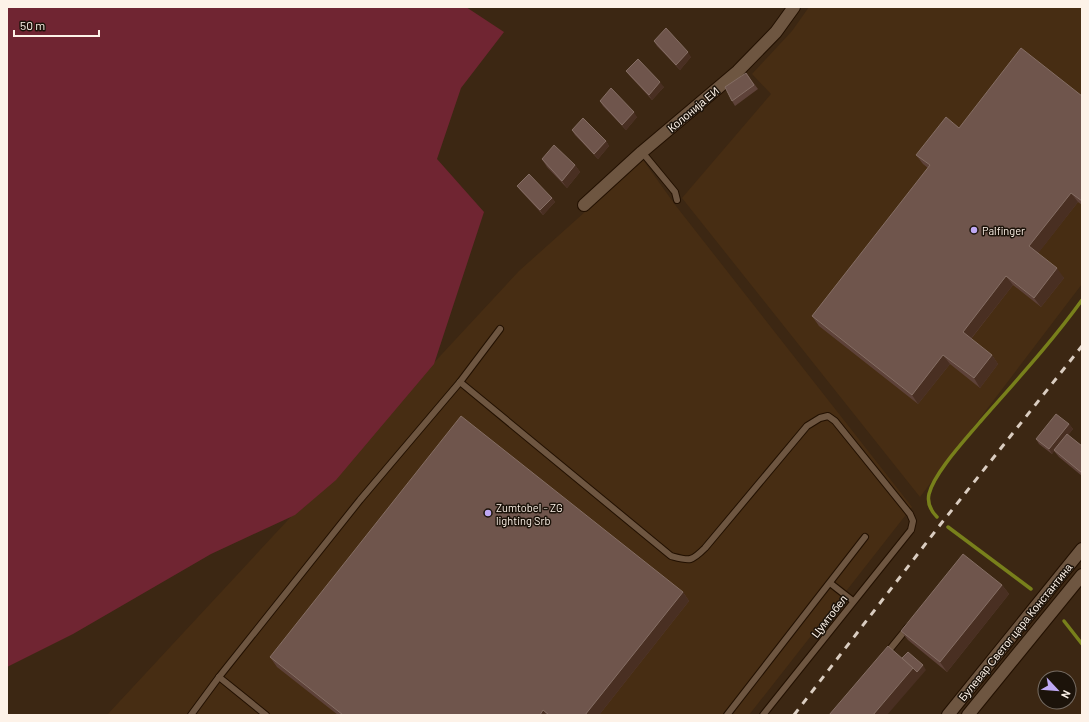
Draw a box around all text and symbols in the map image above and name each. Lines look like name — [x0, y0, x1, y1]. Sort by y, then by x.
scale bar — [14, 12, 99, 38]
text: 50 m — [20, 18, 45, 32]
street label: Колонија ЕИ — [665, 84, 721, 134]
place label: Palfinger — [982, 224, 1025, 237]
marker: Palfinger — [969, 225, 979, 235]
place label: Zumtobel - ZG lighting Srb — [496, 501, 563, 527]
marker: Zumtobel - ZG lighting Srb — [483, 508, 493, 518]
street label: Булевар Светог цара Константина — [956, 560, 1075, 703]
street label: Цумтобел — [808, 592, 850, 640]
north arrow — [1037, 670, 1077, 710]
text: N — [1059, 688, 1074, 701]

